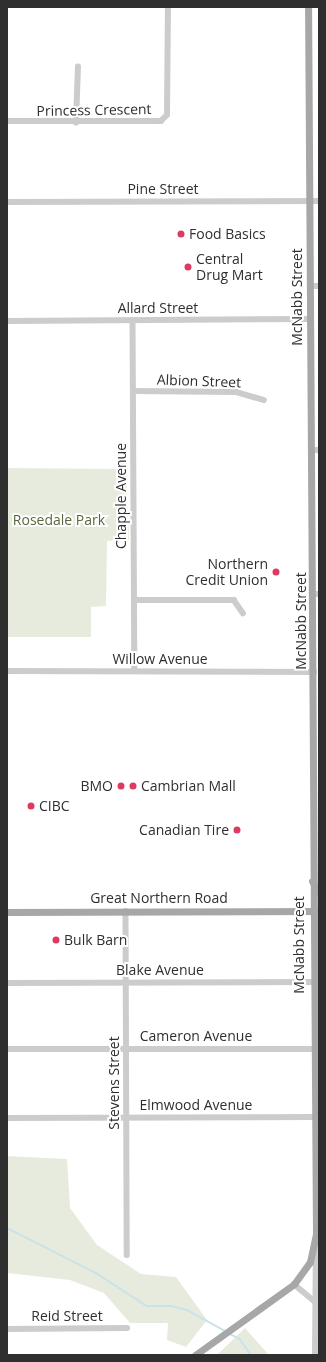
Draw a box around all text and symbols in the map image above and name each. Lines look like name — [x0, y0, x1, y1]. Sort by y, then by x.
street label: Princess Crescent — [36, 101, 152, 119]
street label: Pine Street — [127, 181, 199, 197]
place label: Food Basics — [189, 226, 266, 242]
marker: Food Basics — [176, 229, 186, 239]
street label: McNabb Street — [289, 248, 305, 346]
place label: Central Drug Mart — [196, 251, 263, 284]
marker: Central Drug Mart — [183, 262, 193, 272]
street label: Allard Street — [118, 300, 198, 316]
street label: Albion Street — [157, 371, 241, 391]
street label: Chapple Avenue — [113, 443, 129, 549]
park label: Rosedale Park — [13, 512, 105, 528]
place label: Northern Credit Union — [186, 556, 268, 588]
marker: Northern Credit Union — [271, 567, 281, 577]
street label: McNabb Street — [293, 572, 309, 670]
street label: Willow Avenue — [112, 651, 208, 667]
place label: BMO — [80, 778, 113, 794]
place label: Cambrian Mall — [141, 778, 236, 794]
marker: BMO — [116, 781, 126, 791]
marker: Cambrian Mall — [128, 781, 138, 791]
place label: CIBC — [39, 798, 70, 814]
marker: CIBC — [26, 801, 36, 811]
place label: Canadian Tire — [139, 822, 229, 838]
marker: Canadian Tire — [232, 825, 242, 835]
street label: Great Northern Road — [90, 890, 228, 906]
street label: McNabb Street — [291, 896, 307, 994]
place label: Bulk Barn — [64, 932, 127, 948]
marker: Bulk Barn — [51, 935, 61, 945]
street label: Blake Avenue — [116, 962, 204, 978]
street label: Cameron Avenue — [140, 1028, 252, 1044]
street label: Stevens Street — [106, 1036, 122, 1130]
street label: Elmwood Avenue — [140, 1097, 252, 1113]
street label: Reid Street — [31, 1308, 103, 1324]

